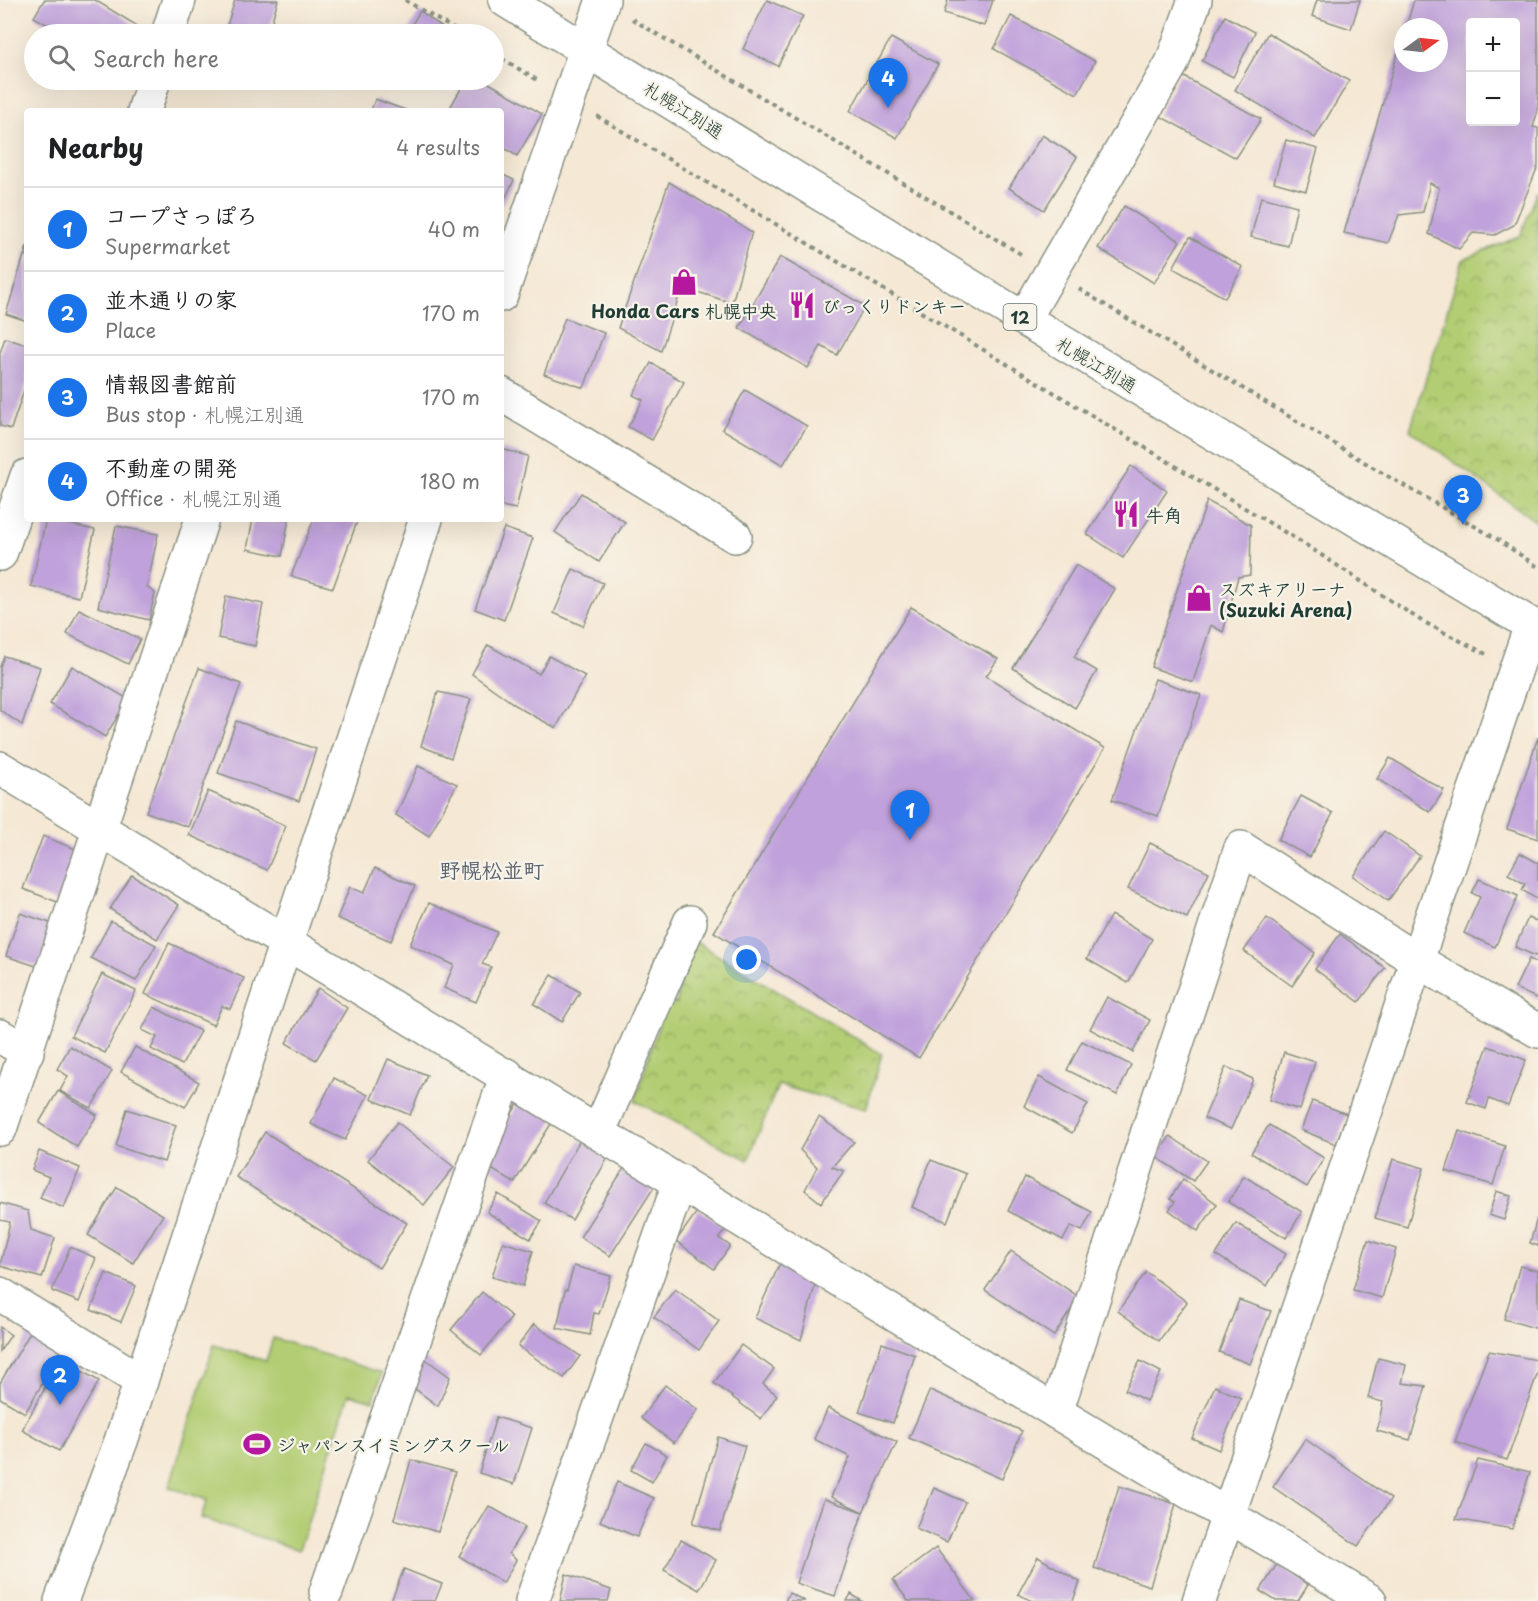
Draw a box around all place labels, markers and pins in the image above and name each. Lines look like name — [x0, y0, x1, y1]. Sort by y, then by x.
pin: 4 — [868, 58, 908, 108]
shop icon: Honda Cars 札幌中央 — [669, 267, 699, 297]
restaurant icon: びっくりドンキー — [787, 290, 817, 320]
place label: びっくりドンキー — [822, 292, 966, 319]
place label: Honda Cars 札幌中央 — [591, 297, 777, 324]
pin: 3 — [1444, 476, 1482, 525]
restaurant icon: 牛角 — [1111, 499, 1141, 529]
place label: 牛角 — [1146, 501, 1182, 528]
place label: スズキアリーナ (Suzuki Arena) — [1219, 575, 1353, 623]
shop icon: スズキアリーナ (Suzuki Arena) — [1184, 583, 1214, 613]
pin: 1 — [890, 790, 930, 840]
pin: 2 — [40, 1356, 80, 1405]
sports icon: ジャパンスイミングスクール — [242, 1429, 272, 1459]
place label: ジャパンスイミングスクール — [277, 1431, 509, 1458]

